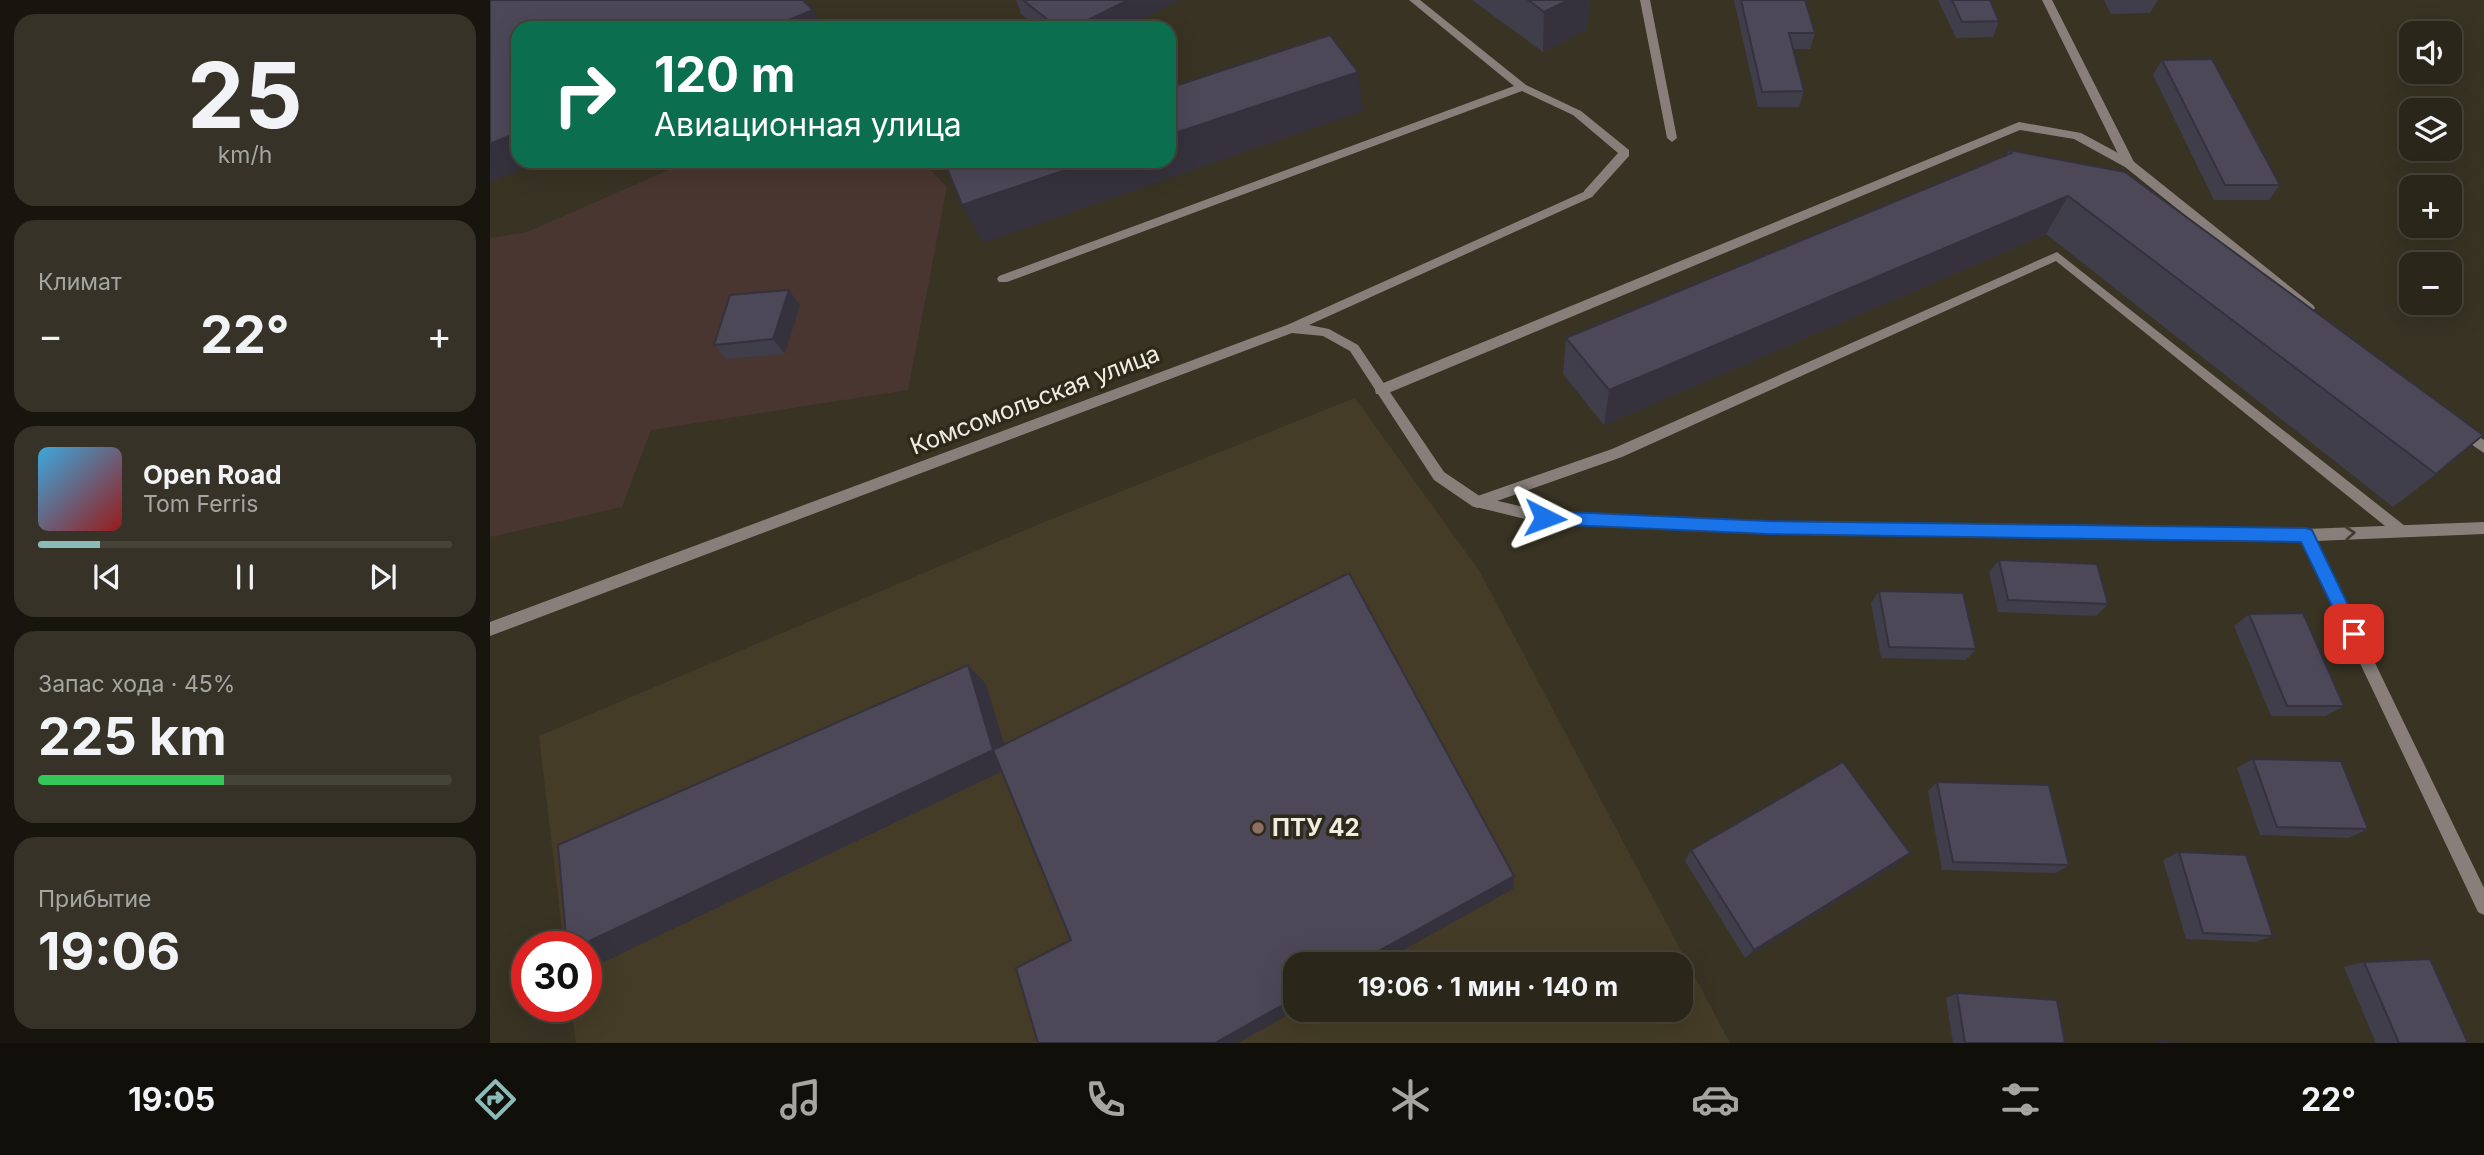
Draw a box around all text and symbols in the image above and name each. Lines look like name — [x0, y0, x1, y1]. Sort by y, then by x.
map controls — [2399, 21, 2462, 315]
button: sound — [2399, 21, 2462, 84]
text: 25 — [187, 40, 303, 150]
text: 120 m — [654, 45, 795, 104]
icon: right — [539, 49, 630, 140]
button: layers — [2399, 98, 2462, 161]
text: Авиационная улица — [654, 105, 962, 144]
text: km/h — [218, 141, 272, 169]
button: + — [2399, 175, 2462, 238]
button: − — [2399, 252, 2462, 315]
text: Климат — [38, 268, 122, 296]
text: 22° — [200, 303, 290, 366]
text: − — [38, 312, 63, 358]
text: + — [427, 312, 452, 358]
street label: Комсомольская улица — [906, 339, 1164, 460]
text: Open Road — [143, 459, 282, 490]
position arrow — [1508, 481, 1582, 555]
text: Tom Ferris — [143, 490, 258, 518]
one-way arrow — [2345, 525, 2356, 540]
icon: previous — [88, 558, 126, 596]
icon: pause — [226, 558, 264, 596]
icon: next — [364, 558, 402, 596]
pin — [2324, 604, 2384, 664]
icon: arrive — [2335, 615, 2373, 653]
text: Запас хода · 45% — [38, 670, 235, 698]
text: 225 km — [38, 705, 227, 768]
place label: ПТУ 42 — [1272, 813, 1360, 842]
marker: ПТУ 42 — [1250, 820, 1266, 836]
text: Прибытие — [38, 885, 151, 913]
text: 19:06 — [38, 920, 180, 983]
speed limit sign: 30 — [511, 931, 602, 1022]
text: 19:06 · 1 мин · 140 m — [1358, 971, 1618, 1002]
icon: directions — [471, 1075, 520, 1124]
icon: music — [776, 1075, 825, 1124]
icon: phone — [1081, 1075, 1130, 1124]
icon: climate — [1386, 1075, 1435, 1124]
icon: car — [1691, 1075, 1740, 1124]
icon: filters — [1996, 1075, 2045, 1124]
text: 19:05 — [128, 1080, 215, 1119]
text: 22° — [2301, 1080, 2356, 1119]

